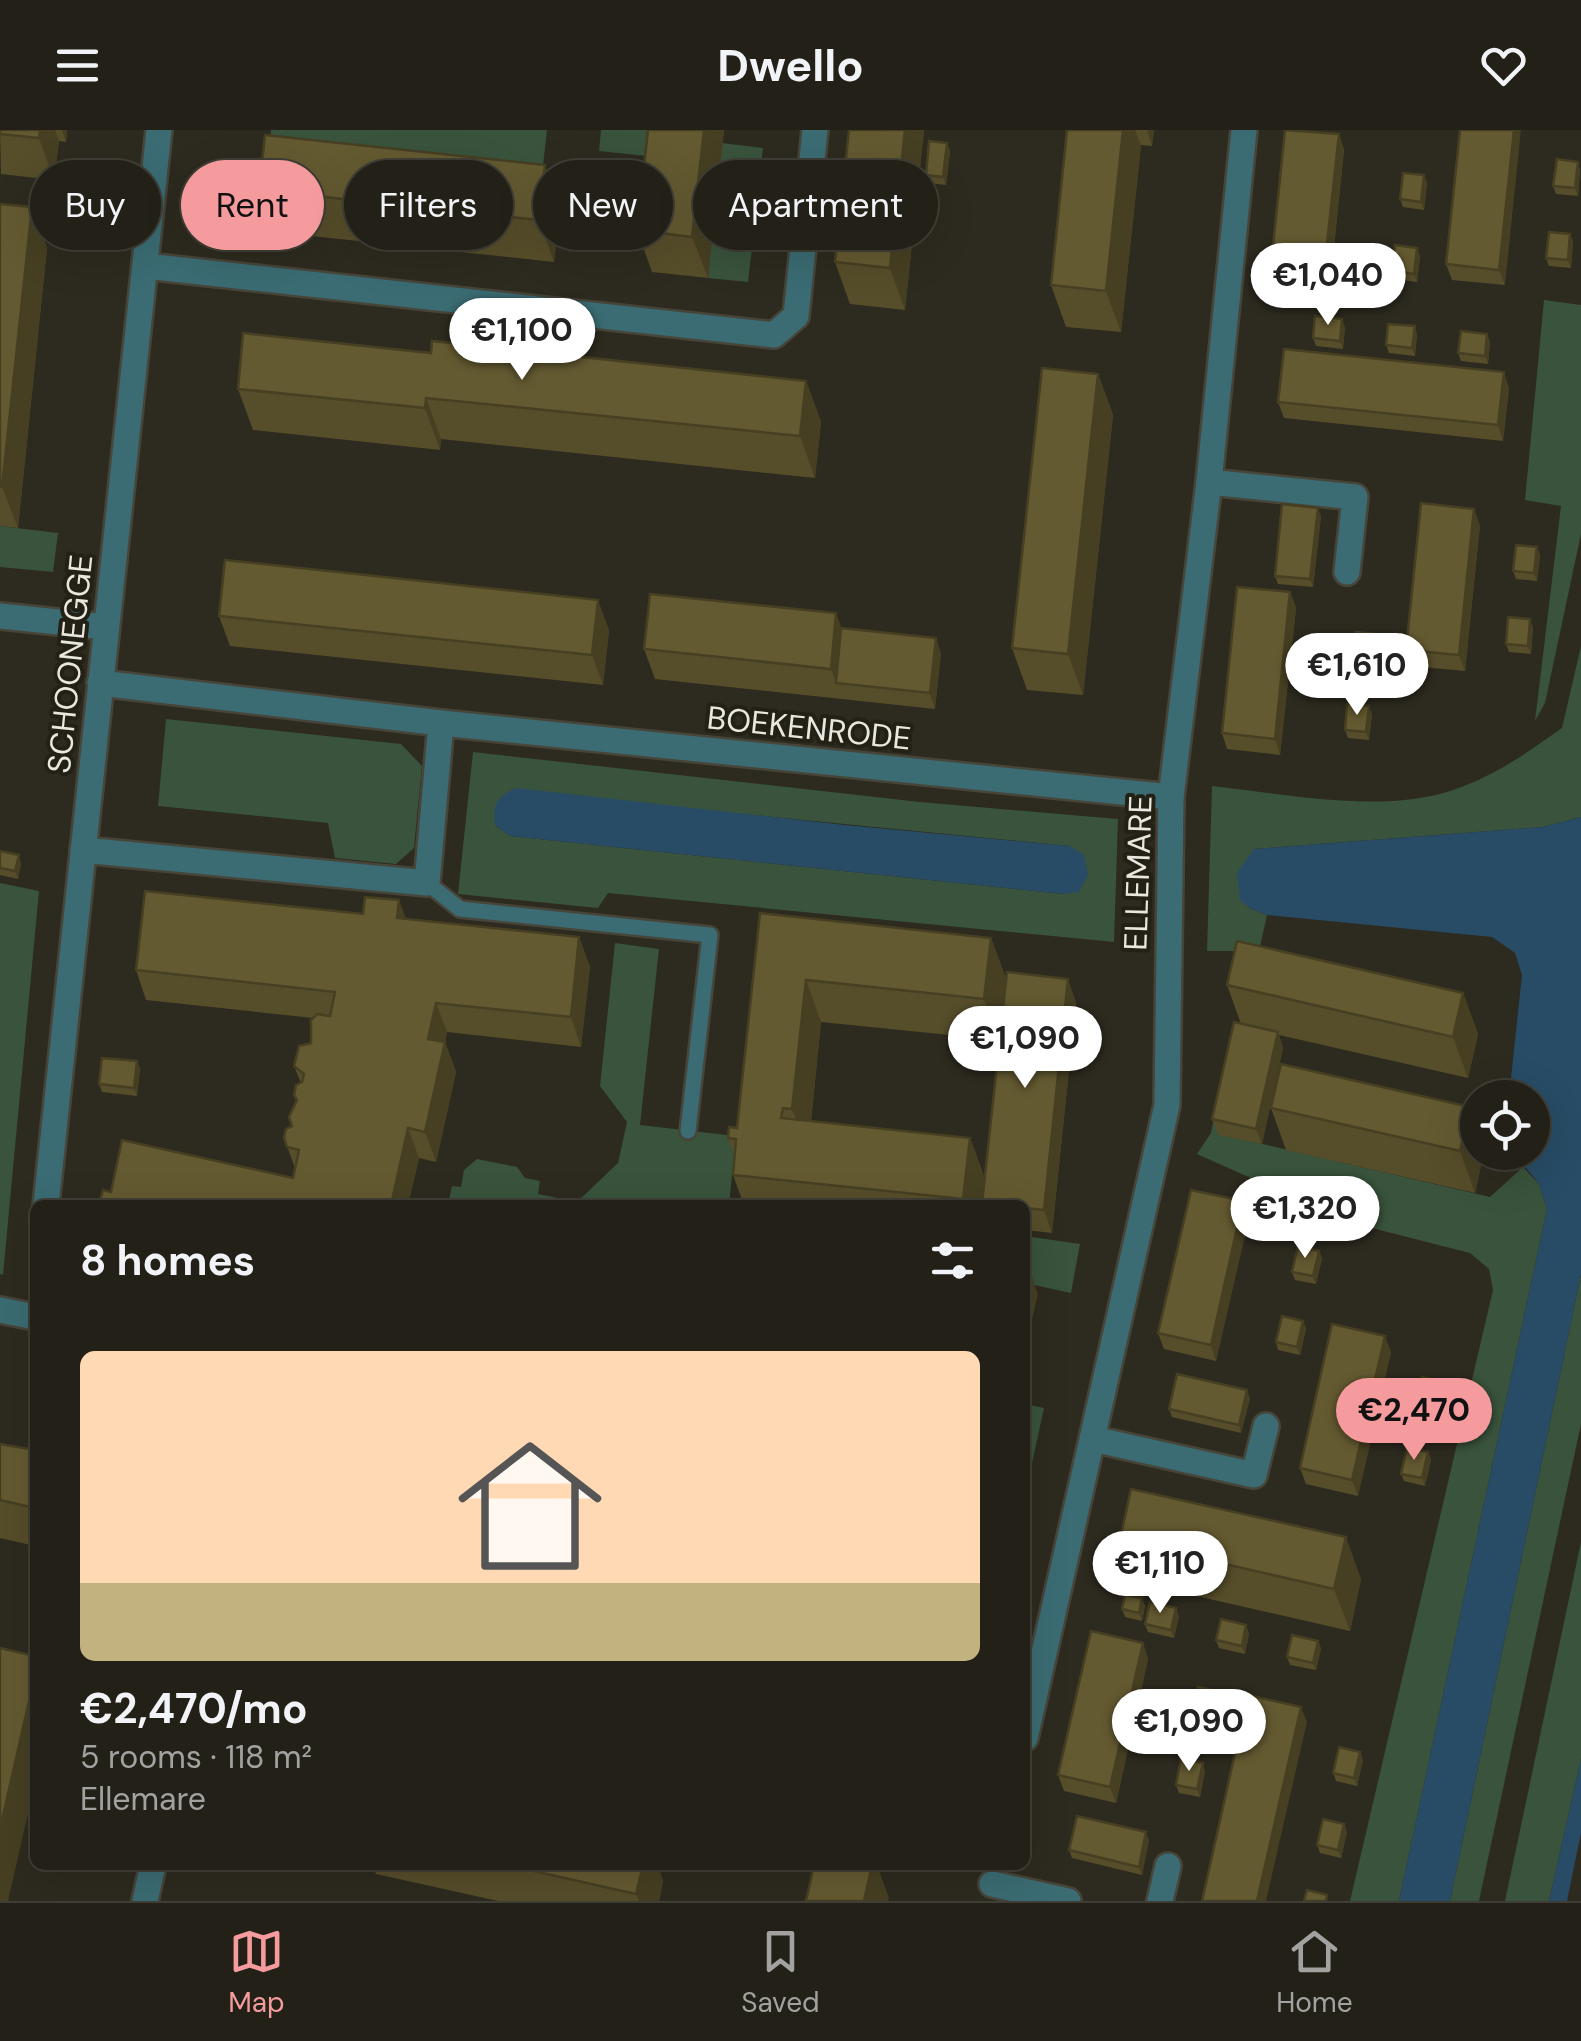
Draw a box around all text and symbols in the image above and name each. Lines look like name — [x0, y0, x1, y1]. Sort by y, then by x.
text: Dwello — [717, 36, 864, 95]
icon: menu — [50, 38, 105, 93]
icon: heart — [1476, 38, 1531, 93]
chip: Buy — [30, 160, 161, 250]
chip: Rent — [181, 160, 324, 250]
chip: Filters — [344, 160, 513, 250]
chip: New — [533, 160, 673, 250]
chip: Apartment — [693, 160, 938, 250]
pin: €1,040 — [1247, 243, 1409, 328]
text: €1,040 — [1273, 254, 1383, 296]
pin: €1,100 — [441, 298, 603, 383]
text: €1,100 — [471, 309, 573, 351]
street label: SCHOONEGGE — [38, 553, 102, 775]
pin: €1,610 — [1276, 633, 1438, 718]
text: €1,610 — [1307, 644, 1407, 686]
street label: BOEKENRODE — [705, 696, 913, 760]
street label: ELLEMARE — [1114, 795, 1162, 951]
pin: €1,090 — [944, 1006, 1106, 1091]
text: €1,090 — [970, 1017, 1080, 1059]
map controls — [1460, 1080, 1550, 1170]
button: locate — [1460, 1080, 1550, 1170]
pin: €1,320 — [1224, 1176, 1386, 1261]
text: €1,320 — [1253, 1187, 1357, 1229]
text: 8 homes — [80, 1233, 255, 1288]
icon: filters — [925, 1233, 980, 1288]
pin: €2,470 — [1333, 1378, 1495, 1463]
text: €2,470 — [1358, 1389, 1470, 1431]
icon: home — [440, 1416, 620, 1596]
pin: €1,110 — [1079, 1531, 1241, 1616]
text: €1,110 — [1115, 1542, 1205, 1584]
text: €2,470/mo — [80, 1681, 308, 1736]
pin: €1,090 — [1108, 1689, 1270, 1774]
text: €1,090 — [1134, 1700, 1244, 1742]
text: 5 rooms · 118 m² — [80, 1736, 312, 1778]
text: Ellemare — [80, 1778, 206, 1820]
tab: Map — [228, 1924, 285, 2021]
tab: Saved — [741, 1924, 820, 2021]
tab: Home — [1276, 1924, 1353, 2021]

